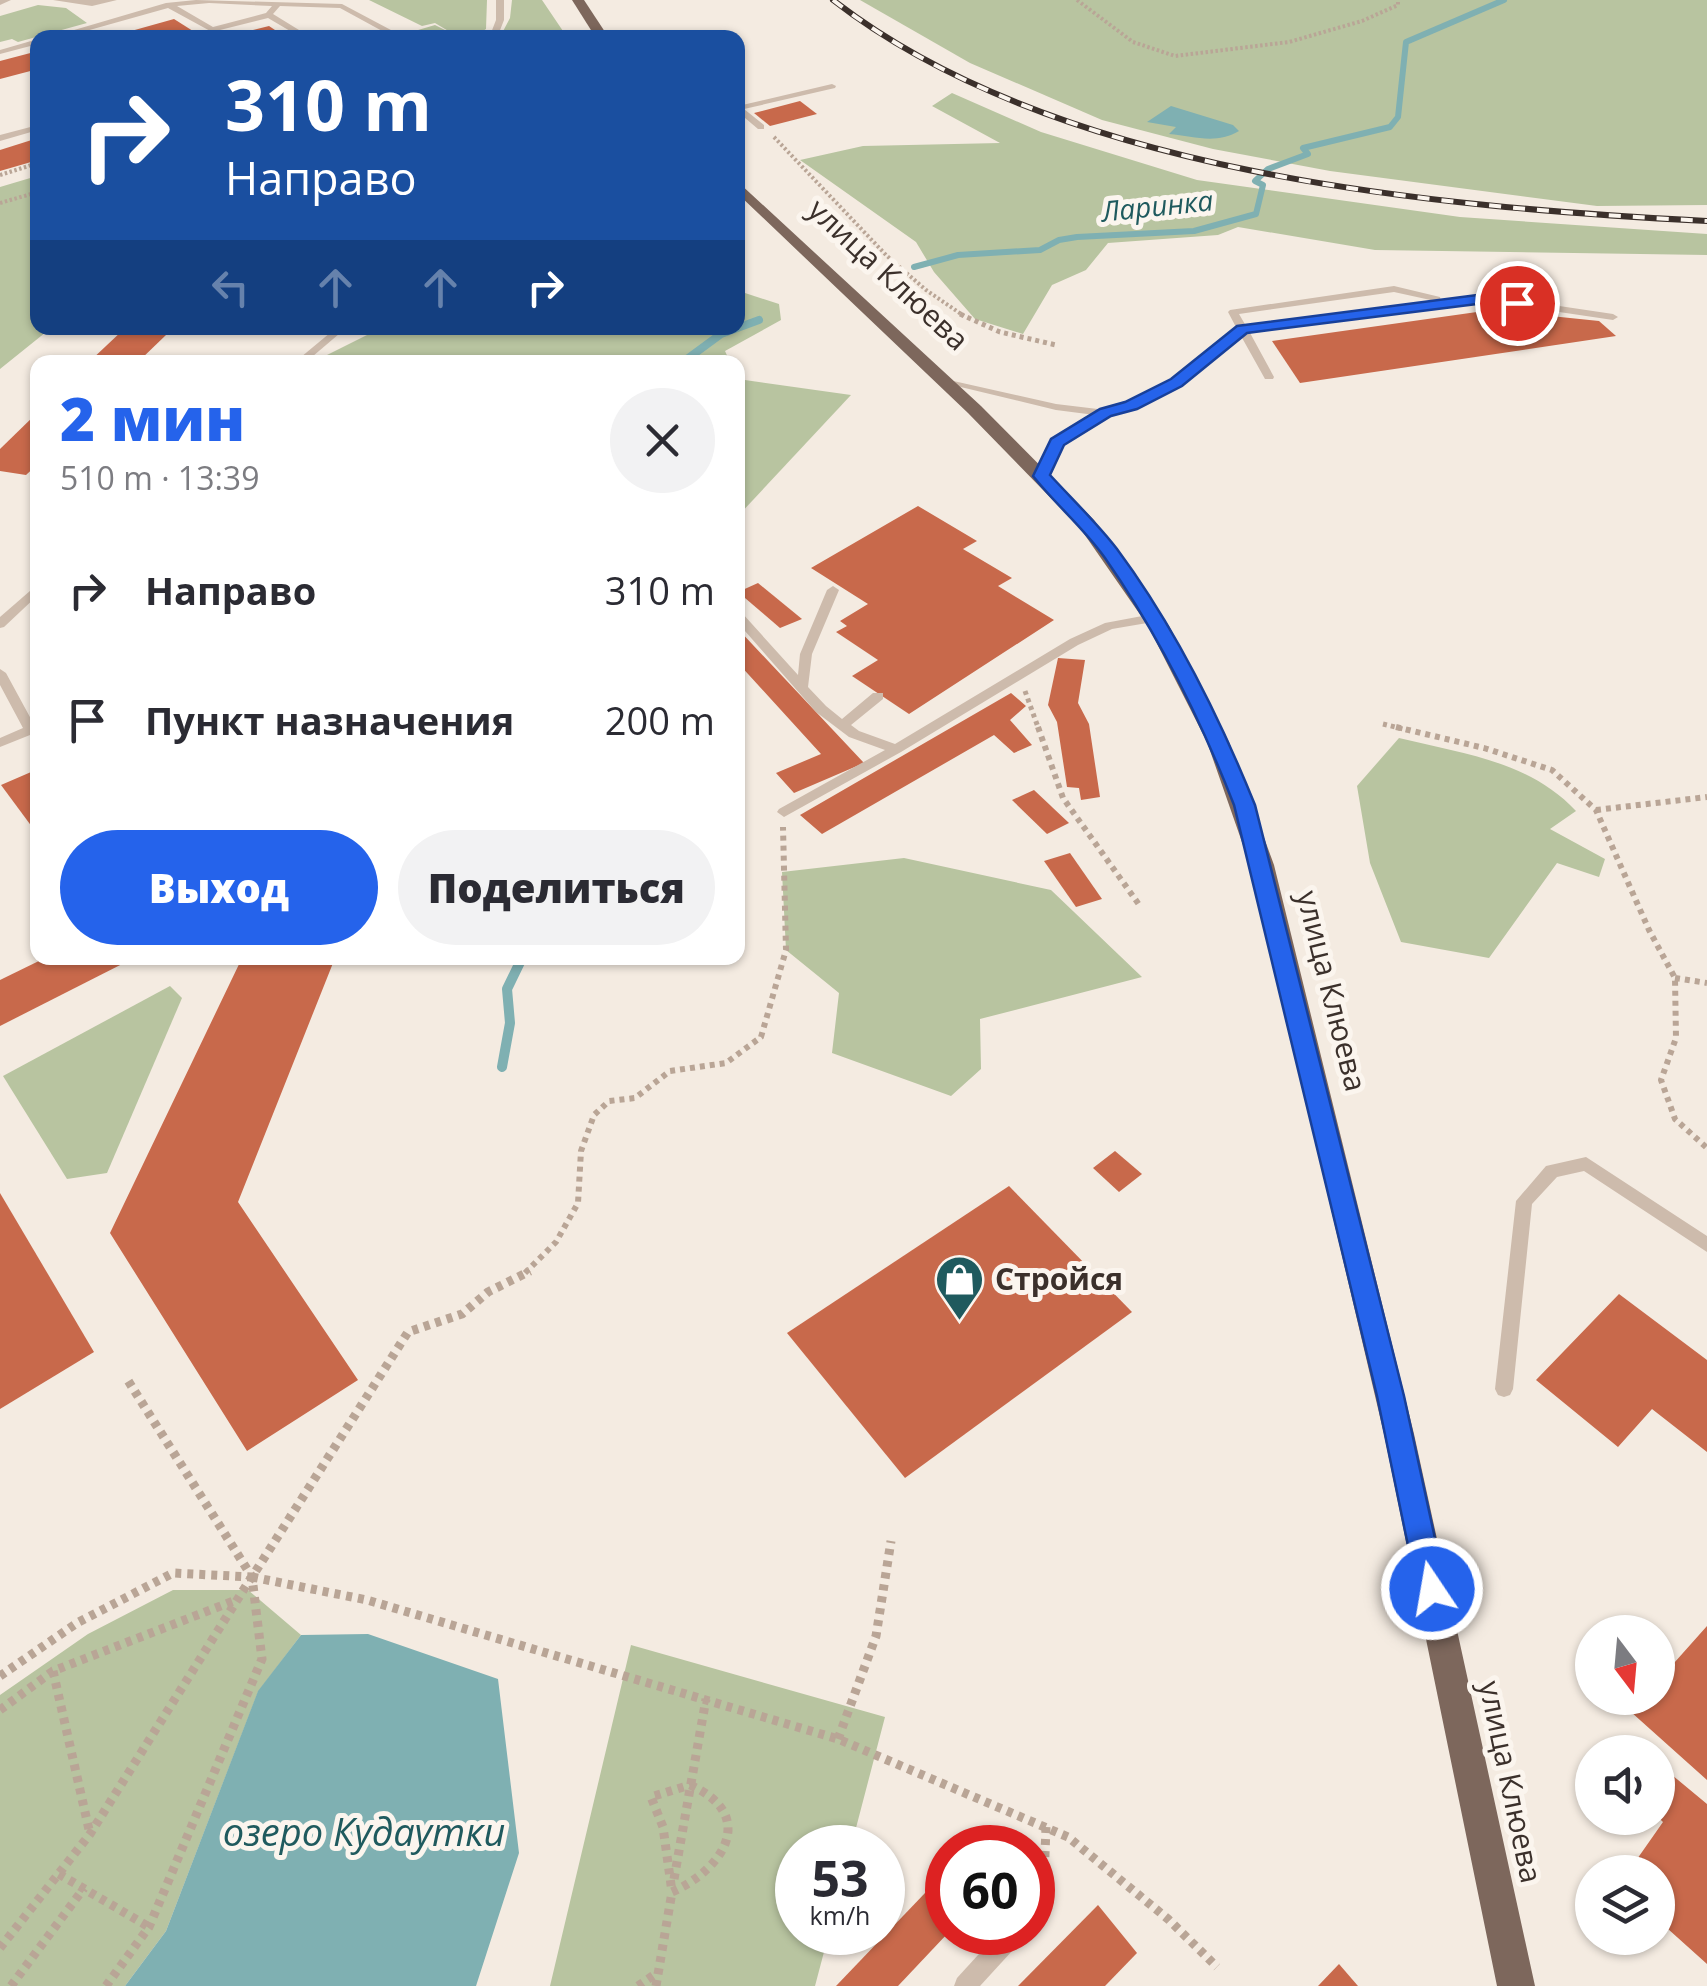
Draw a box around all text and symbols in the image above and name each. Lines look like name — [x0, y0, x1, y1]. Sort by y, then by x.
text: 310 m — [225, 56, 432, 152]
icon: right — [60, 70, 190, 200]
text: Направо — [225, 147, 417, 208]
water label: Ларинка — [1098, 180, 1215, 230]
street label: улица Клюева — [800, 189, 978, 359]
icon: left — [203, 260, 258, 315]
icon: ahead — [308, 260, 363, 315]
icon: ahead — [413, 260, 468, 315]
icon: right — [518, 260, 573, 315]
pin — [1475, 261, 1560, 346]
icon: arrive — [1490, 276, 1545, 331]
text: 2 мин — [60, 377, 245, 459]
button: close — [610, 388, 715, 493]
text: 510 m · 13:39 — [60, 456, 259, 499]
icon: right — [60, 563, 115, 618]
text: Направо — [145, 564, 316, 616]
text: 310 m — [605, 564, 715, 616]
icon: arrive — [60, 693, 115, 748]
text: Пункт назначения — [145, 694, 514, 746]
text: 200 m — [605, 694, 715, 746]
button: Выход — [60, 830, 378, 945]
button: Поделиться — [398, 830, 715, 945]
street label: улица Клюева — [1288, 886, 1377, 1095]
shop icon: Стройся — [934, 1254, 986, 1322]
place label: Стройся — [995, 1258, 1123, 1299]
position arrow — [1380, 1537, 1484, 1641]
north arrow — [1575, 1615, 1675, 1715]
map controls — [1575, 1615, 1675, 1955]
street label: улица Клюева — [1470, 1677, 1553, 1887]
button: sound — [1575, 1735, 1675, 1835]
water label: озеро Кудаутки — [223, 1805, 505, 1857]
speed limit sign: 60 — [925, 1825, 1055, 1955]
text: 53 — [811, 1844, 869, 1912]
button: layers — [1575, 1855, 1675, 1955]
text: km/h — [810, 1898, 870, 1932]

